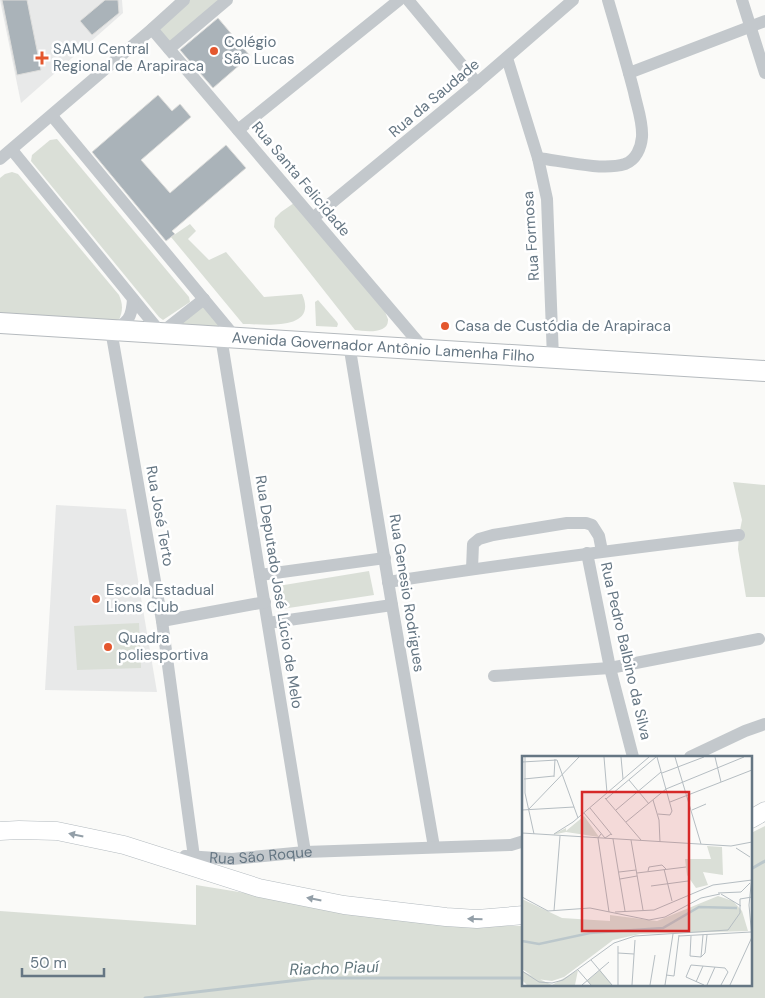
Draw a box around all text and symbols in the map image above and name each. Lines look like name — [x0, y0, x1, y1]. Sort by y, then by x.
place label: Colégio São Lucas — [224, 32, 295, 69]
place label: SAMU Central Regional de Arapiraca — [53, 39, 204, 76]
marker: Colégio São Lucas — [208, 45, 220, 57]
marker: SAMU Central Regional de Arapiraca — [35, 51, 49, 65]
street label: Rua da Saudade — [385, 54, 483, 142]
street label: Rua Santa Felicidade — [247, 117, 355, 241]
street label: Rua Formosa — [518, 191, 544, 281]
place label: Casa de Custódia de Arapiraca — [455, 316, 671, 336]
marker: Casa de Custódia de Arapiraca — [439, 320, 451, 332]
street label: Avenida Governador Antônio Lamenha Filho — [231, 328, 535, 367]
street label: Rua José Terto — [141, 464, 179, 568]
street label: Rua Deputado José Lúcio de Melo — [251, 474, 307, 710]
street label: Rua Genesio Rodrigues — [385, 513, 429, 673]
street label: Rua Pedro Balbino da Silva — [596, 560, 656, 742]
place label: Escola Estadual Lions Club — [106, 580, 214, 617]
marker: Escola Estadual Lions Club — [90, 593, 102, 605]
place label: Quadra poliesportiva — [118, 628, 208, 665]
marker: Quadra poliesportiva — [102, 641, 114, 653]
inset map — [522, 756, 752, 986]
one-way arrow — [69, 831, 84, 839]
street label: Rua São Roque — [209, 842, 313, 869]
one-way arrow — [306, 895, 322, 903]
one-way arrow — [467, 914, 483, 922]
scale bar — [22, 946, 105, 978]
text: 50 m — [30, 953, 67, 973]
water label: Riacho Piauí — [289, 956, 380, 980]

